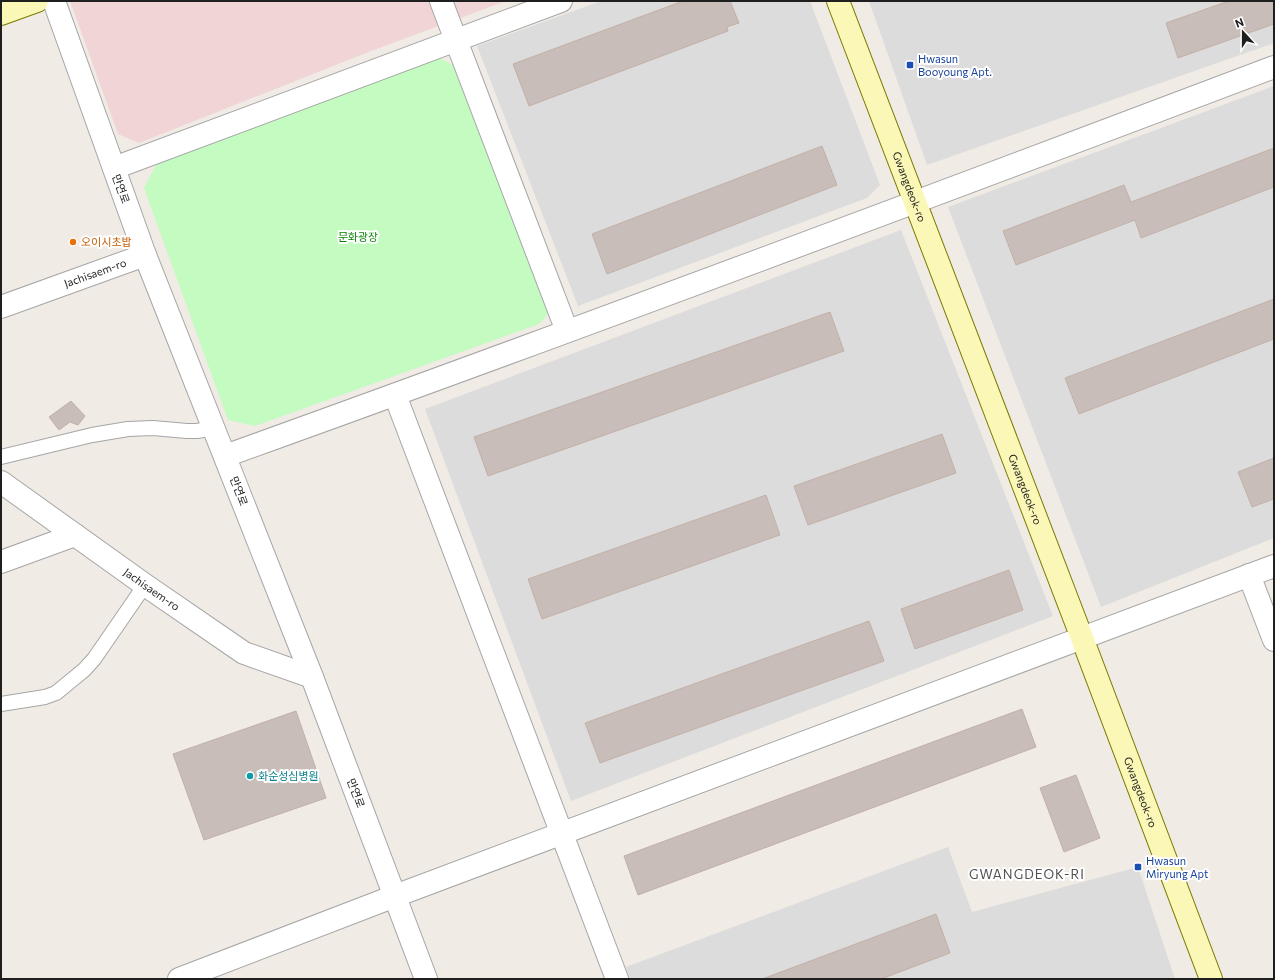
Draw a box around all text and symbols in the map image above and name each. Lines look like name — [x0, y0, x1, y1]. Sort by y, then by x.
north arrow — [1223, 12, 1263, 52]
text: N — [1233, 15, 1245, 30]
place label: Hwasun Booyoung Apt. — [918, 52, 992, 78]
marker: Hwasun Booyoung Apt. — [905, 60, 915, 70]
street label: Gwangdeok-ro — [890, 150, 929, 224]
street label: 만연로 — [110, 172, 133, 205]
park label: 문화광장 — [338, 230, 378, 243]
place label: 오이시초밥 — [81, 235, 132, 248]
marker: 오이시초밥 — [68, 237, 78, 247]
street label: Jachisaem-ro — [62, 255, 128, 291]
street label: Gwangdeok-ro — [1006, 452, 1045, 527]
street label: 만연로 — [228, 474, 251, 507]
street label: Jachisaem-ro — [121, 565, 183, 613]
street label: Gwangdeok-ro — [1122, 755, 1160, 830]
place label: 화순성심병원 — [258, 769, 319, 782]
marker: 화순성심병원 — [245, 771, 255, 781]
street label: 만연로 — [345, 776, 368, 809]
place label: Hwasun Miryung Apt — [1146, 854, 1209, 880]
marker: Hwasun Miryung Apt — [1133, 862, 1143, 872]
district label: GWANGDEOK-RI — [969, 866, 1085, 882]

